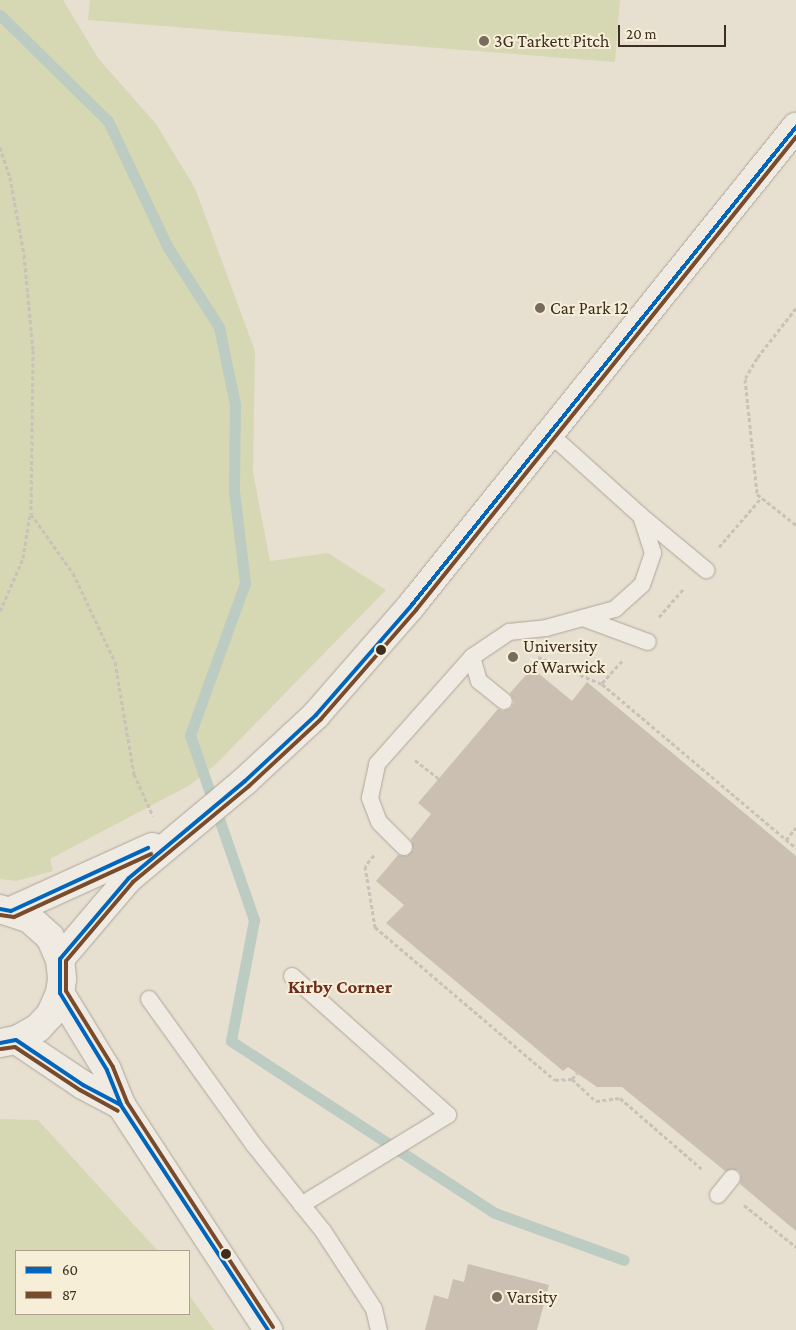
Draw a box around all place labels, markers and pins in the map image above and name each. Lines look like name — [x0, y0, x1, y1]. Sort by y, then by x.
place label: 3G Tarkett Pitch — [494, 30, 609, 52]
marker: 3G Tarkett Pitch — [478, 35, 490, 47]
place label: Car Park 12 — [550, 297, 629, 319]
marker: Car Park 12 — [534, 302, 546, 314]
place label: University of Warwick — [523, 636, 605, 679]
unlabelled marker — [376, 645, 386, 655]
marker: University of Warwick — [507, 651, 519, 663]
unlabelled marker — [221, 1249, 231, 1259]
place label: Varsity — [507, 1286, 557, 1308]
marker: Varsity — [491, 1291, 503, 1303]

